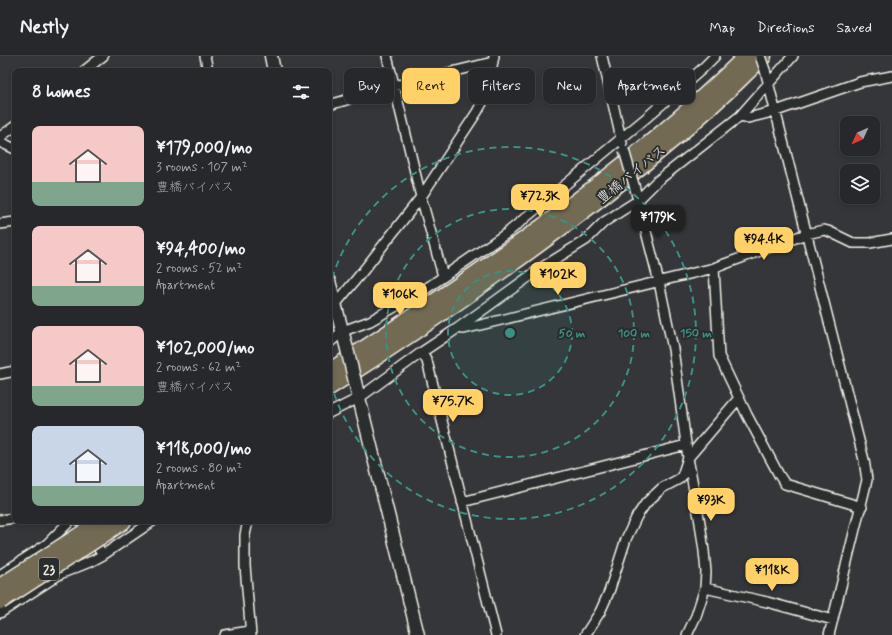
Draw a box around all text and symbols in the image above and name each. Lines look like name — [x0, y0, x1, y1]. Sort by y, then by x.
text: Nestly — [20, 15, 69, 40]
text: Map — [709, 19, 735, 37]
text: Directions — [757, 19, 815, 37]
text: Saved — [837, 19, 872, 37]
chip: Buy — [344, 68, 394, 104]
chip: Rent — [402, 68, 460, 104]
chip: Filters — [468, 68, 535, 104]
chip: New — [543, 68, 596, 104]
chip: Apartment — [604, 68, 695, 104]
text: 8 homes — [32, 81, 91, 103]
icon: filters — [290, 81, 312, 103]
north arrow — [840, 116, 880, 156]
map controls — [840, 116, 880, 204]
text: ¥179,000/mo — [156, 137, 252, 159]
street label: 豊橋バイパス — [593, 141, 670, 208]
icon: home — [64, 142, 112, 190]
text: 3 rooms · 107 m² — [156, 159, 248, 176]
button: layers — [840, 164, 880, 204]
text: 豊橋バイパス — [156, 179, 234, 196]
pin: ¥72.3K — [507, 184, 573, 218]
text: ¥72.3K — [520, 188, 560, 205]
pin: ¥179K — [630, 205, 686, 239]
text: ¥179K — [640, 209, 676, 226]
pin: ¥94.4K — [731, 227, 797, 261]
text: ¥94.4K — [743, 231, 785, 248]
text: ¥94,400/mo — [156, 238, 246, 260]
icon: home — [64, 242, 112, 290]
text: 2 rooms · 52 m² — [156, 260, 242, 277]
pin: ¥102K — [530, 262, 586, 296]
text: ¥102K — [539, 266, 577, 283]
text: Apartment — [156, 277, 215, 294]
pin: ¥106K — [372, 282, 428, 316]
text: ¥106K — [382, 286, 418, 303]
centre of rings — [503, 326, 517, 340]
text: 50 m — [559, 326, 586, 342]
text: 100 m — [618, 326, 651, 342]
text: 150 m — [680, 326, 712, 342]
text: ¥102,000/mo — [156, 337, 255, 359]
icon: home — [64, 342, 112, 390]
text: 2 rooms · 62 m² — [156, 359, 241, 376]
text: 豊橋バイパス — [156, 379, 234, 396]
pin: ¥75.7K — [420, 389, 486, 423]
text: ¥75.7K — [432, 393, 474, 410]
text: ¥118,000/mo — [156, 438, 251, 460]
icon: home — [64, 442, 112, 490]
text: 2 rooms · 80 m² — [156, 460, 242, 477]
text: Apartment — [156, 477, 215, 494]
pin: ¥93K — [687, 488, 735, 522]
text: ¥93K — [697, 492, 725, 509]
road number: 23 — [39, 558, 59, 580]
pin: ¥118K — [744, 558, 800, 592]
text: ¥118K — [754, 562, 790, 579]

